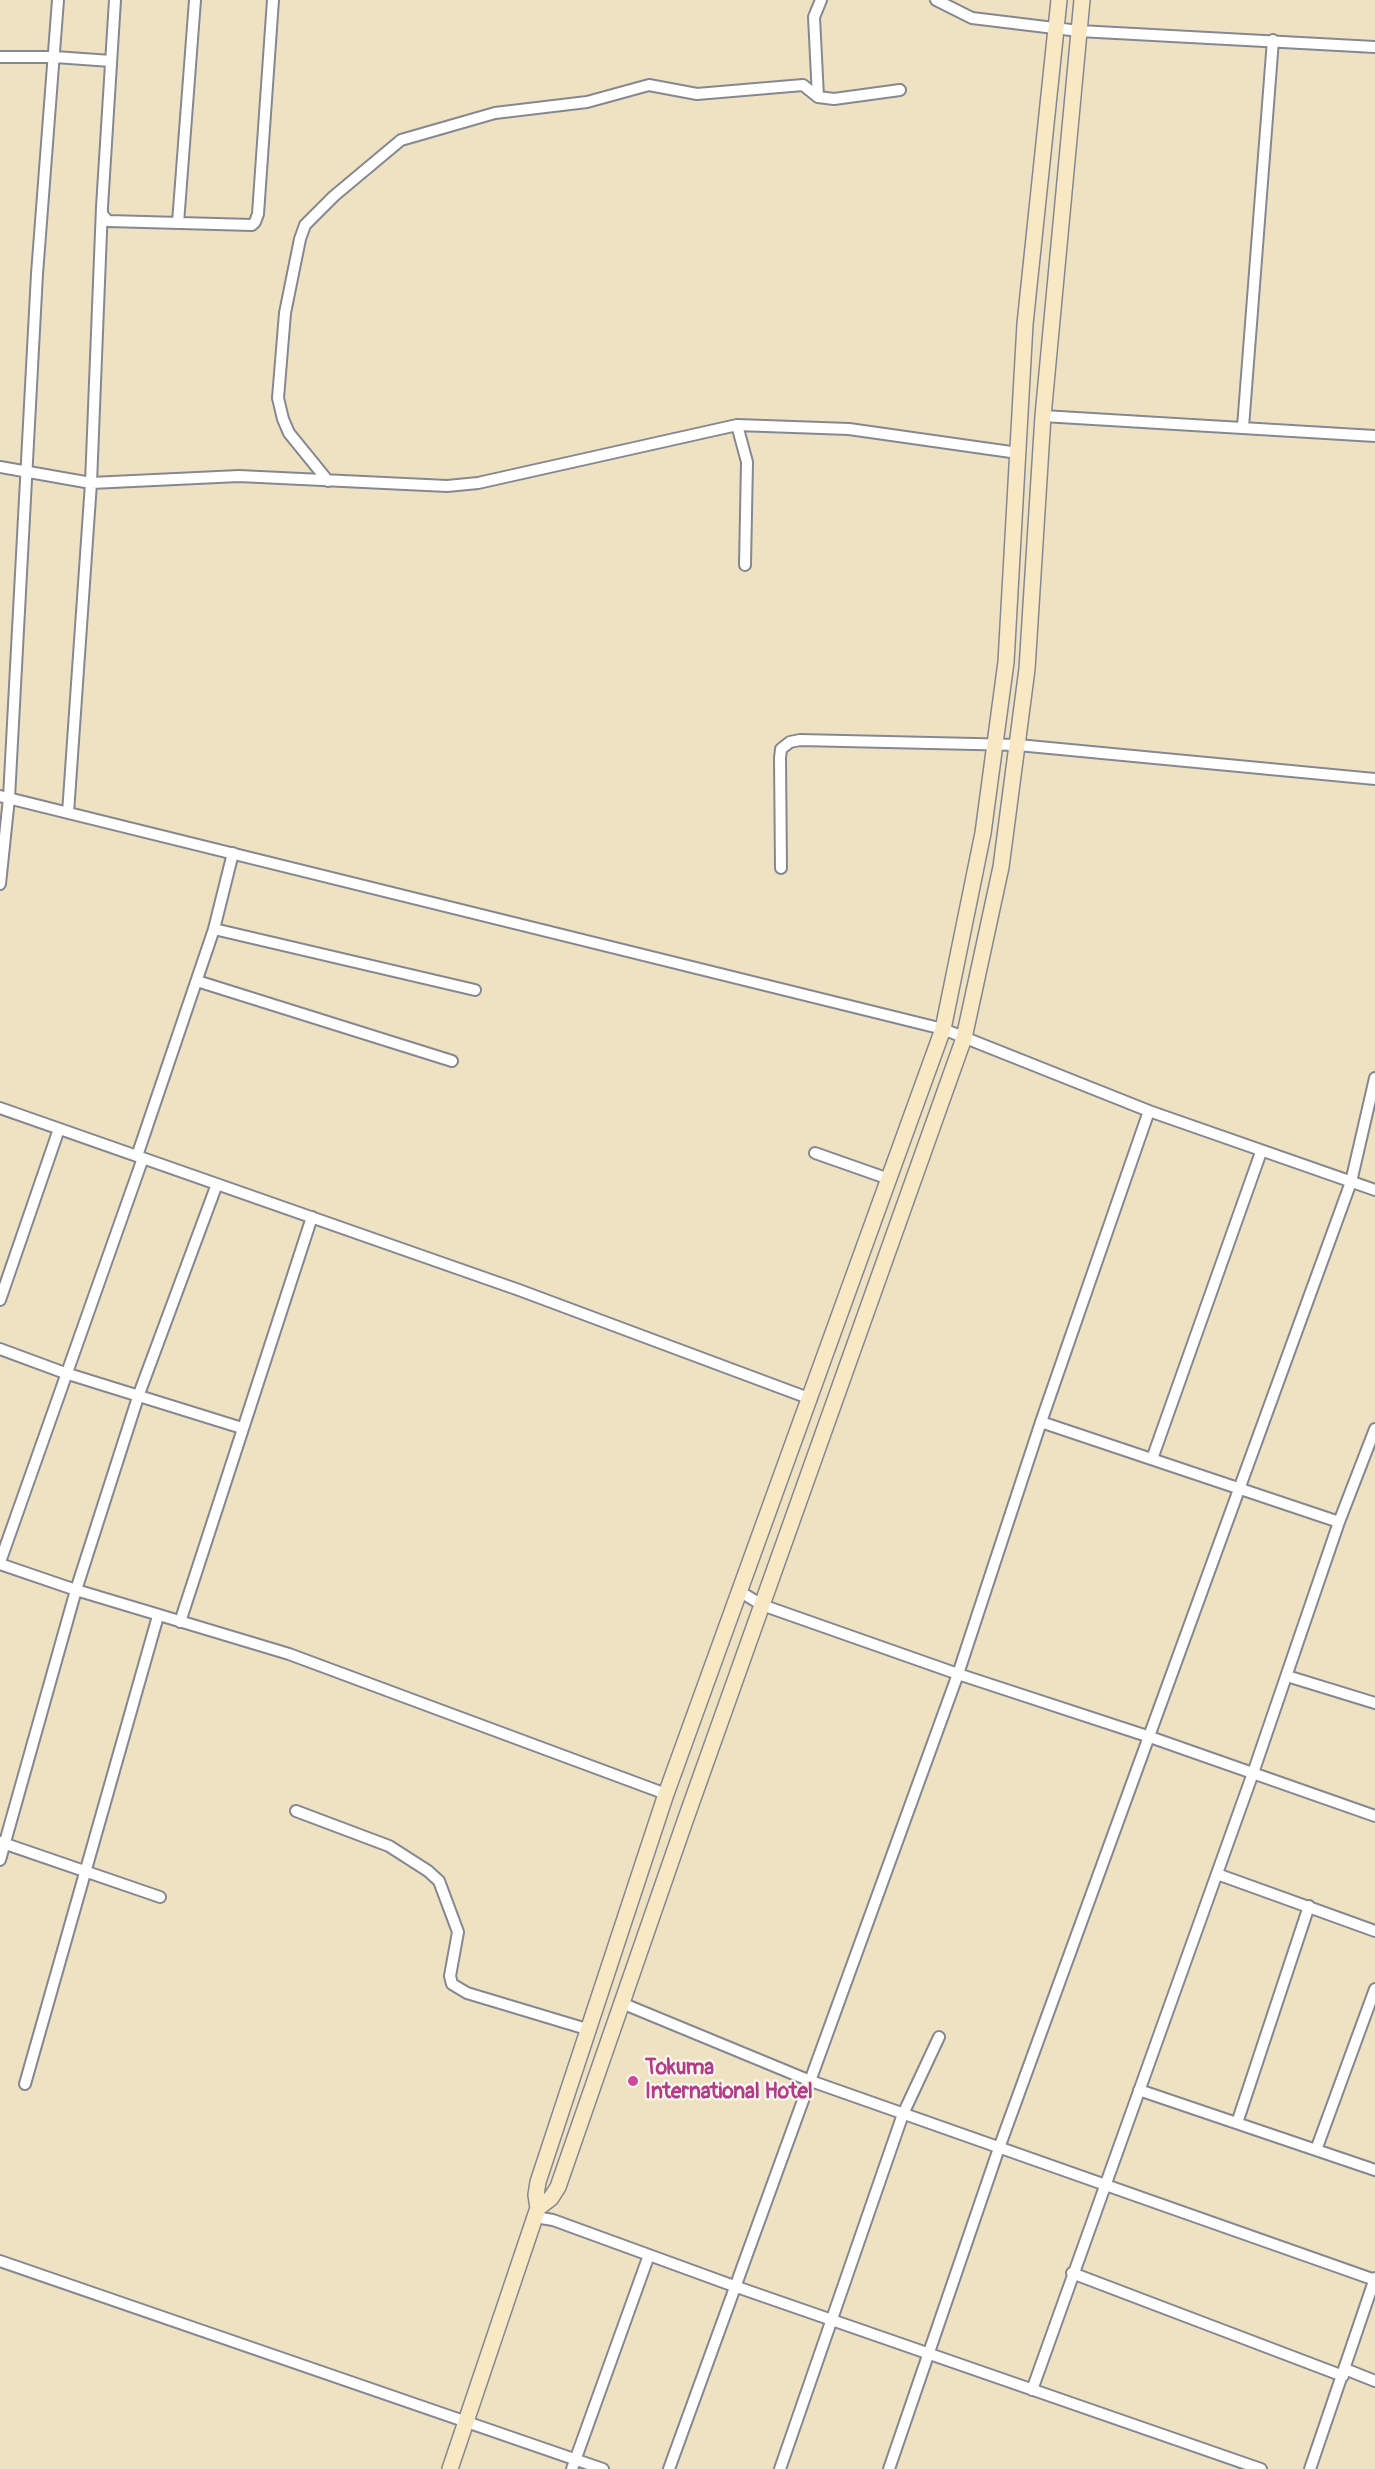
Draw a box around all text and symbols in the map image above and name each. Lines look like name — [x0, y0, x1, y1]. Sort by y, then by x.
place label: Tokuma International Hotel — [645, 2056, 813, 2106]
marker: Tokuma International Hotel — [626, 2074, 640, 2088]

